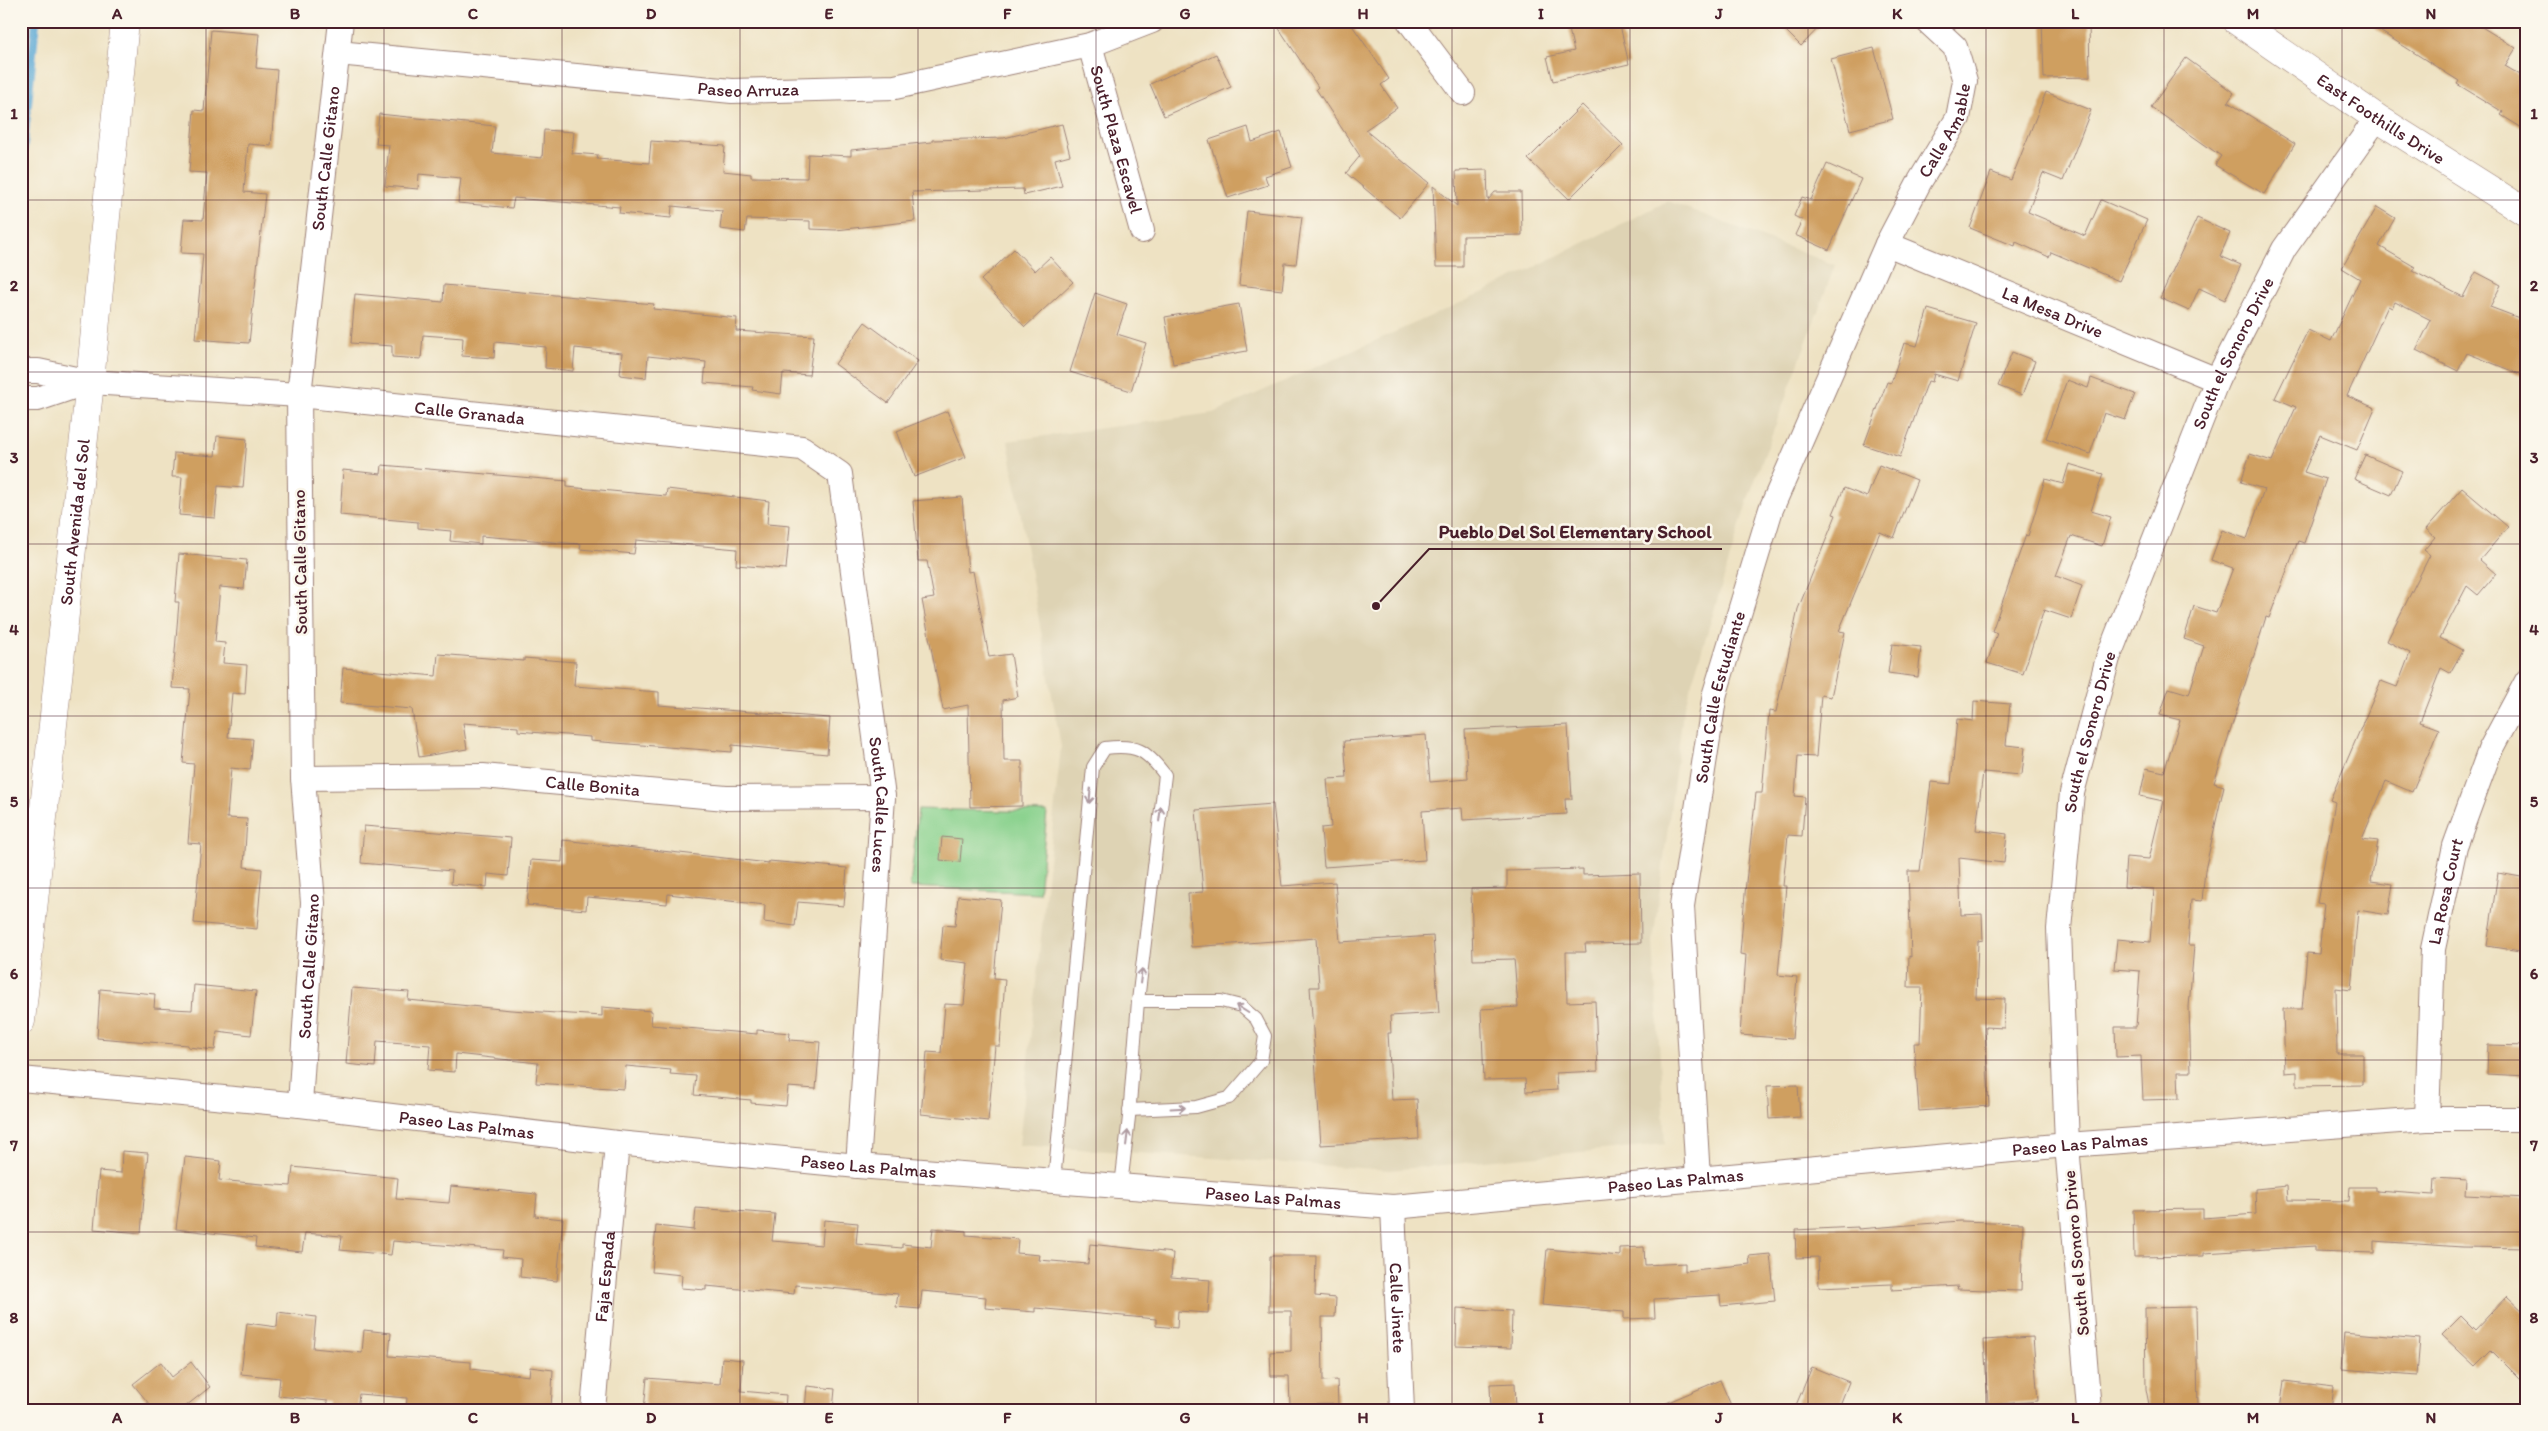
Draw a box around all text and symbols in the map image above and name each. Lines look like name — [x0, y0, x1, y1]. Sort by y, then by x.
text: A — [111, 4, 123, 23]
text: B — [290, 4, 301, 23]
text: C — [468, 4, 479, 23]
text: D — [646, 4, 657, 23]
text: E — [825, 4, 834, 23]
text: F — [1003, 4, 1012, 23]
text: G — [1179, 4, 1191, 23]
text: H — [1357, 4, 1369, 23]
text: I — [1538, 4, 1544, 23]
text: J — [1714, 4, 1723, 23]
text: K — [1892, 4, 1903, 23]
text: L — [2071, 4, 2080, 23]
text: M — [2247, 4, 2259, 23]
text: N — [2426, 4, 2436, 23]
street label: South Plaza Escavel — [1085, 63, 1148, 216]
street label: East Foothills Drive — [2312, 69, 2449, 169]
street label: Paseo Arruza — [696, 77, 799, 102]
street label: Calle Amable — [1914, 81, 1975, 182]
street label: South Calle Gitano — [307, 85, 345, 232]
text: 1 — [10, 104, 18, 123]
text: 1 — [2530, 104, 2538, 123]
street label: South el Sonoro Drive — [2188, 273, 2279, 433]
text: 2 — [10, 276, 19, 295]
text: 2 — [2530, 276, 2539, 295]
street label: La Mesa Drive — [1999, 282, 2106, 343]
street label: Calle Granada — [413, 396, 526, 430]
street label: South Avenida del Sol — [55, 438, 95, 606]
text: 3 — [10, 448, 19, 467]
text: 3 — [2530, 448, 2539, 467]
street label: South Calle Gitano — [288, 489, 312, 635]
callout: Pueblo Del Sol Elementary School — [1429, 515, 1722, 549]
text: Pueblo Del Sol Elementary School — [1438, 520, 1712, 543]
street label: South Calle Estudiante — [1690, 608, 1750, 785]
text: 4 — [9, 620, 19, 639]
text: 4 — [2529, 620, 2539, 639]
street label: South el Sonoro Drive — [2059, 648, 2121, 814]
street label: South Calle Luces — [864, 735, 894, 874]
street label: Calle Bonita — [544, 771, 641, 801]
one-way arrow — [1086, 788, 1095, 804]
text: 5 — [10, 792, 19, 811]
text: 5 — [2530, 792, 2539, 811]
one-way arrow — [1155, 807, 1165, 823]
street label: La Rosa Court — [2423, 835, 2468, 947]
street label: South Calle Gitano — [293, 893, 324, 1040]
text: 6 — [10, 964, 19, 983]
text: 6 — [2530, 964, 2539, 983]
one-way arrow — [1136, 968, 1146, 984]
one-way arrow — [1236, 1004, 1250, 1014]
one-way arrow — [1170, 1103, 1186, 1112]
street label: Paseo Las Palmas — [398, 1106, 536, 1144]
street label: Paseo Las Palmas — [2011, 1128, 2149, 1161]
one-way arrow — [1122, 1130, 1132, 1146]
text: 7 — [9, 1136, 18, 1155]
text: 7 — [2529, 1136, 2538, 1155]
street label: Paseo Las Palmas — [799, 1150, 937, 1183]
street label: Paseo Las Palmas — [1607, 1164, 1745, 1198]
street label: South el Sonoro Drive — [2058, 1169, 2094, 1337]
street label: Paseo Las Palmas — [1204, 1182, 1342, 1214]
street label: Faja Espada — [590, 1229, 620, 1323]
street label: Calle Jinete — [1384, 1262, 1410, 1354]
text: 8 — [10, 1308, 19, 1327]
text: 8 — [2530, 1308, 2539, 1327]
text: A — [111, 1408, 123, 1427]
text: B — [290, 1408, 301, 1427]
text: C — [468, 1408, 479, 1427]
text: D — [646, 1408, 657, 1427]
text: E — [825, 1408, 834, 1427]
text: F — [1003, 1408, 1012, 1427]
text: G — [1179, 1408, 1191, 1427]
text: H — [1357, 1408, 1369, 1427]
text: I — [1538, 1408, 1544, 1427]
text: J — [1714, 1408, 1723, 1427]
text: K — [1892, 1408, 1903, 1427]
text: L — [2071, 1408, 2080, 1427]
text: M — [2247, 1408, 2259, 1427]
text: N — [2426, 1408, 2436, 1427]

